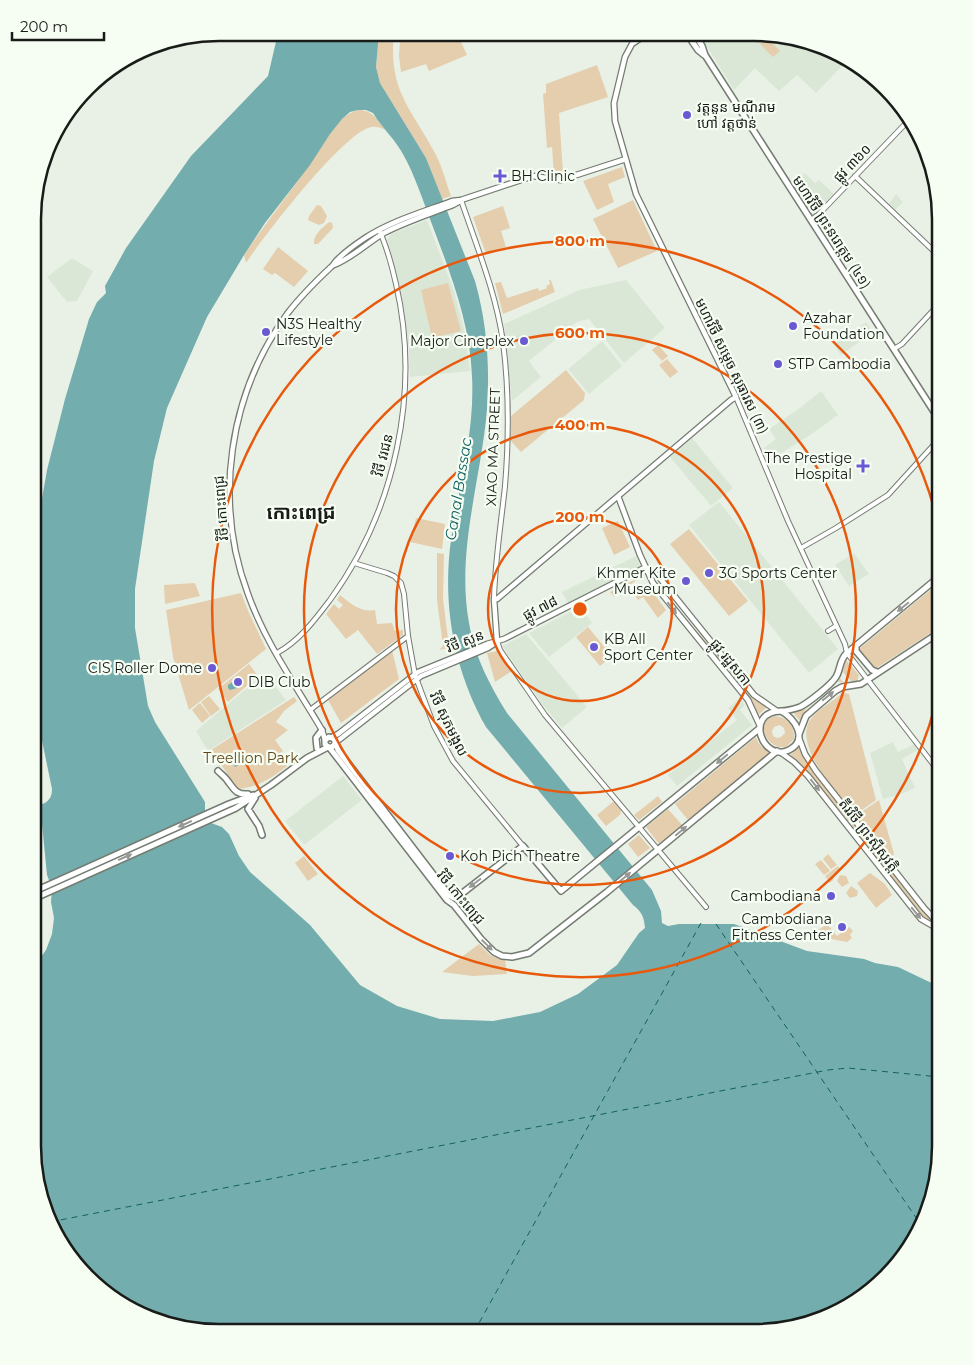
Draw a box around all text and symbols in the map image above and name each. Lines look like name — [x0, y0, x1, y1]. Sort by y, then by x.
scale bar — [12, 10, 105, 42]
text: 200 m — [20, 17, 68, 36]
place label: វត្តនួន មណីរាម ហៅ វត្តថាន់ — [697, 98, 776, 132]
marker: វត្តនួន មណីរាម ហៅ វត្តថាន់ — [681, 109, 693, 121]
street label: ផ្លូវ ៣៦០ — [829, 140, 877, 188]
place label: BH Clinic — [511, 167, 575, 185]
marker: BH Clinic — [493, 169, 507, 183]
street label: មហាវិថី ព្រះនរោត្តម (៤១) — [788, 172, 875, 292]
text: 800 m — [555, 231, 605, 250]
street label: មហាវិថី សម្តេច សុធារស (៣) — [691, 295, 773, 437]
place label: Azahar Foundation — [803, 309, 885, 343]
place label: N3S Healthy Lifestyle — [276, 315, 362, 349]
marker: Azahar Foundation — [787, 320, 799, 332]
text: 600 m — [555, 323, 605, 342]
marker: N3S Healthy Lifestyle — [260, 326, 272, 338]
place label: Major Cineplex — [410, 332, 515, 350]
marker: Major Cineplex — [518, 335, 530, 347]
place label: STP Cambodia — [788, 355, 891, 373]
marker: STP Cambodia — [772, 358, 784, 370]
street label: XIAO MA STREET — [482, 387, 504, 507]
text: 400 m — [555, 415, 605, 434]
street label: វិថី វរជន — [369, 432, 397, 479]
water label: Canal Bassac — [441, 436, 476, 542]
place label: The Prestige Hospital — [764, 449, 852, 483]
marker: The Prestige Hospital — [856, 459, 870, 473]
street label: វិថី កោះពេជ្រ — [210, 475, 232, 542]
district label: កោះពេជ្រ — [266, 501, 336, 524]
text: 200 m — [555, 507, 605, 526]
place label: Khmer Kite Museum — [597, 564, 676, 598]
place label: 3G Sports Center — [719, 564, 838, 582]
marker: 3G Sports Center — [703, 567, 715, 579]
marker: Khmer Kite Museum — [680, 575, 692, 587]
street label: ផ្លូវ ៧៨ — [519, 592, 562, 627]
centre of rings — [571, 600, 589, 618]
one-way arrow — [667, 601, 678, 614]
one-way arrow — [896, 601, 909, 612]
street label: វិថី សួន — [443, 626, 486, 657]
place label: KB All Sport Center — [604, 630, 693, 664]
street label: ផ្លូវ រដ្ឋសភា — [704, 635, 756, 691]
marker: KB All Sport Center — [588, 641, 600, 653]
place label: CIS Roller Dome — [88, 659, 202, 677]
marker: CIS Roller Dome — [206, 662, 218, 674]
place label: DIB Club — [248, 673, 311, 691]
marker: DIB Club — [232, 676, 244, 688]
street label: វិថី សុភមង្គល — [425, 688, 472, 759]
one-way arrow — [821, 691, 834, 702]
park label: Treellion Park — [203, 749, 299, 767]
one-way arrow — [716, 754, 729, 765]
one-way arrow — [810, 778, 821, 791]
street label: តីរវិថី ព្រះស៊ីសុវត្តិ — [835, 795, 903, 875]
one-way arrow — [178, 820, 192, 828]
one-way arrow — [674, 825, 686, 837]
place label: Koh Pich Theatre — [460, 847, 580, 865]
marker: Koh Pich Theatre — [444, 850, 456, 862]
one-way arrow — [118, 853, 132, 861]
street label: វិថី កោះពេជ្រ — [433, 866, 489, 928]
one-way arrow — [618, 872, 631, 883]
one-way arrow — [469, 878, 482, 889]
place label: Cambodiana — [731, 887, 821, 905]
marker: Cambodiana — [825, 890, 837, 902]
one-way arrow — [910, 906, 922, 918]
place label: Cambodiana Fitness Center — [732, 910, 832, 944]
marker: Cambodiana Fitness Center — [836, 921, 848, 933]
one-way arrow — [480, 939, 492, 951]

